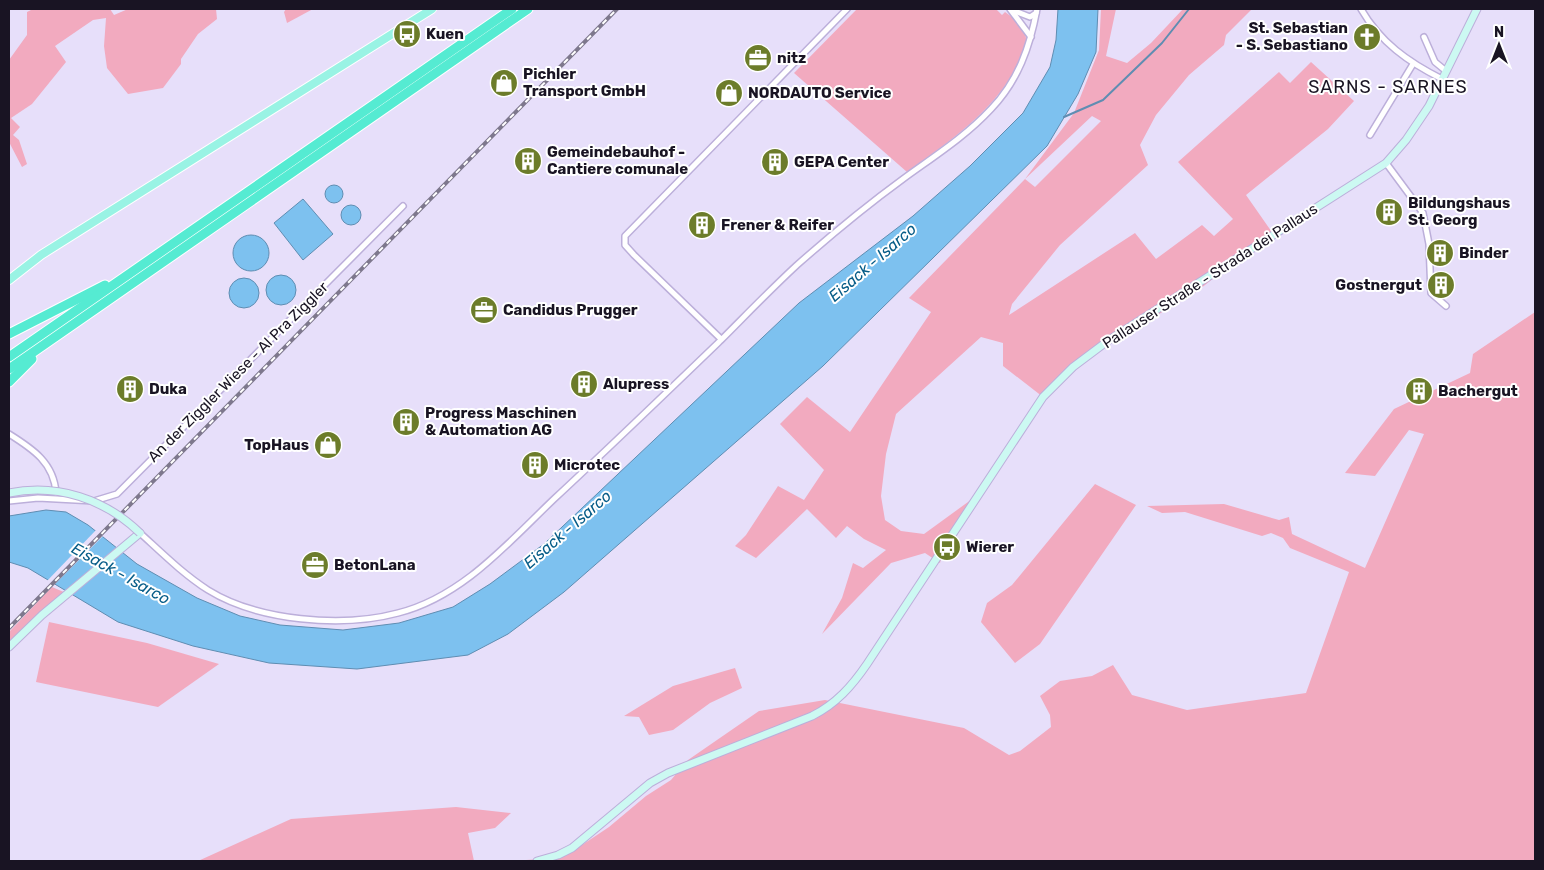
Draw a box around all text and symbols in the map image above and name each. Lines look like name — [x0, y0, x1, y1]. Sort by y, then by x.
bus stop icon: Kuen — [392, 19, 422, 49]
place label: St. Sebastian - S. Sebastiano — [1236, 19, 1348, 54]
north arrow — [1474, 20, 1524, 70]
church icon: St. Sebastian - S. Sebastiano — [1352, 22, 1382, 52]
text: N — [1494, 24, 1504, 41]
place label: Kuen — [426, 25, 464, 43]
office icon: nitz — [743, 43, 773, 73]
place label: nitz — [777, 49, 806, 67]
place label: Pichler Transport GmbH — [523, 65, 646, 100]
shop icon: Pichler Transport GmbH — [489, 68, 519, 98]
district label: SARNS - SARNES — [1308, 76, 1468, 98]
shop icon: NORDAUTO Service — [714, 78, 744, 108]
place label: NORDAUTO Service — [748, 84, 892, 102]
place label: Gemeindebauhof - Cantiere comunale — [547, 143, 688, 178]
building icon: Gemeindebauhof - Cantiere comunale — [513, 146, 543, 176]
building icon: GEPA Center — [760, 147, 790, 177]
place label: GEPA Center — [794, 153, 889, 171]
place label: Bildungshaus St. Georg — [1408, 194, 1510, 229]
building icon: Bildungshaus St. Georg — [1374, 197, 1404, 227]
street label: Pallauser Straße - Strada dei Pallaus — [1099, 199, 1321, 352]
building icon: Frener & Reifer — [687, 210, 717, 240]
place label: Frener & Reifer — [721, 216, 834, 234]
water label: Eisack - Isarco — [825, 219, 920, 306]
building icon: Binder — [1425, 238, 1455, 268]
place label: Binder — [1459, 244, 1509, 262]
building icon: Gostnergut — [1426, 270, 1456, 300]
place label: Gostnergut — [1335, 276, 1422, 294]
street label: An der Ziggler Wiese - Al Pra Ziggler — [144, 278, 332, 466]
office icon: Candidus Prugger — [469, 295, 499, 325]
place label: Candidus Prugger — [503, 301, 638, 319]
building icon: Alupress — [569, 369, 599, 399]
building icon: Duka — [115, 374, 145, 404]
place label: Alupress — [603, 375, 669, 393]
building icon: Bachergut — [1404, 376, 1434, 406]
place label: Duka — [149, 380, 187, 398]
place label: Bachergut — [1438, 382, 1518, 400]
place label: Progress Maschinen & Automation AG — [425, 404, 577, 439]
building icon: Progress Maschinen & Automation AG — [391, 407, 421, 437]
shop icon: TopHaus — [313, 430, 343, 460]
place label: TopHaus — [244, 436, 309, 454]
building icon: Microtec — [520, 450, 550, 480]
place label: Microtec — [554, 456, 620, 474]
water label: Eisack - Isarco — [520, 486, 615, 573]
bus stop icon: Wierer — [932, 532, 962, 562]
place label: Wierer — [966, 538, 1014, 556]
water label: Eisack - Isarco — [68, 539, 173, 608]
office icon: BetonLana — [300, 550, 330, 580]
place label: BetonLana — [334, 556, 416, 574]

